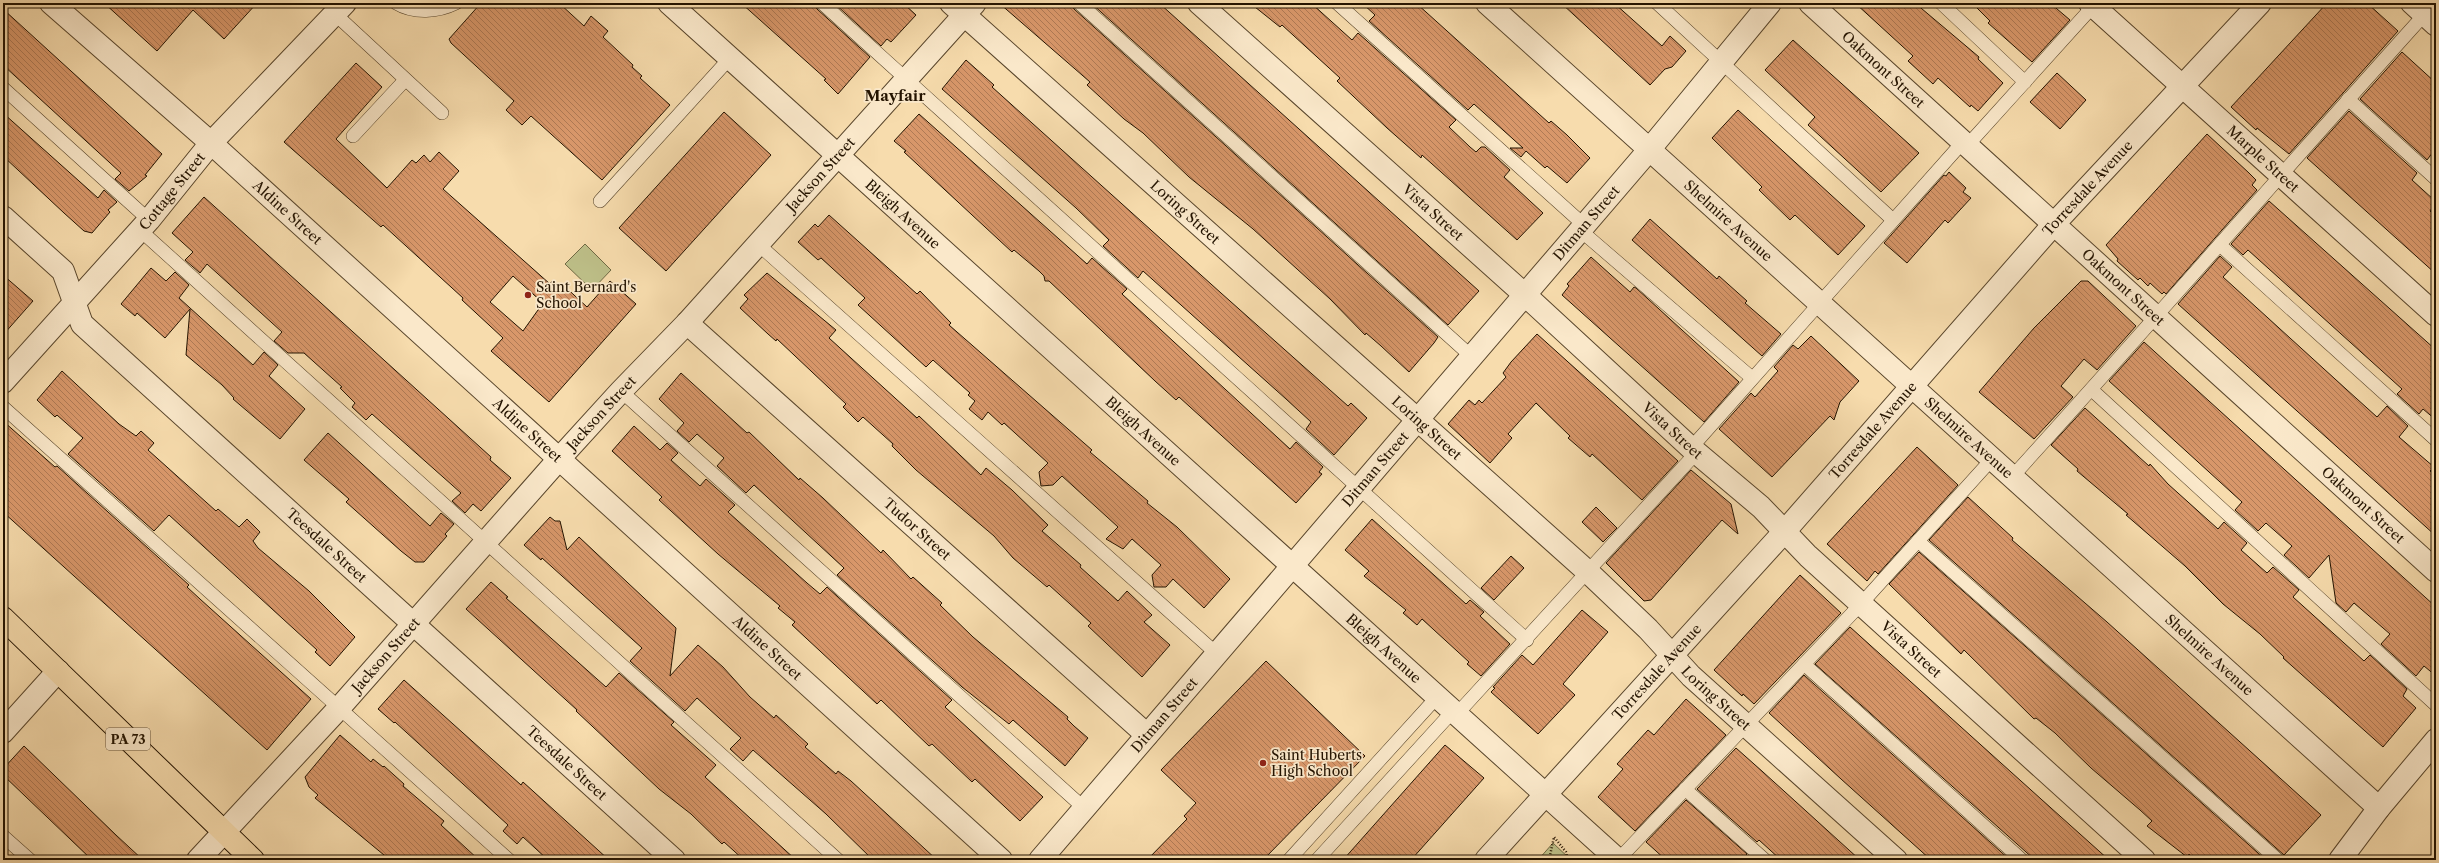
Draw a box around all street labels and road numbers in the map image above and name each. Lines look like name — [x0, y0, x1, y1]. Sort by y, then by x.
street label: Oakmont Street — [1838, 27, 1929, 112]
street label: Marple Street — [2223, 122, 2303, 196]
street label: Jackson Street — [781, 133, 859, 217]
street label: Torresdale Avenue — [2039, 136, 2137, 240]
street label: Cottage Street — [135, 148, 209, 234]
street label: Aldine Street — [248, 176, 326, 249]
street label: Bleigh Avenue — [861, 176, 944, 253]
street label: Loring Street — [1147, 176, 1224, 248]
street label: Shelmire Avenue — [1680, 176, 1776, 265]
street label: Vista Street — [1398, 180, 1467, 245]
street label: Ditman Street — [1549, 182, 1623, 264]
street label: Oakmont Street — [2078, 245, 2169, 330]
street label: Jackson Street — [561, 372, 640, 455]
street label: Torresdale Avenue — [1825, 378, 1921, 483]
street label: Loring Street — [1388, 392, 1465, 464]
street label: Bleigh Avenue — [1102, 393, 1185, 470]
street label: Shelmire Avenue — [1921, 393, 2017, 482]
street label: Aldine Street — [488, 394, 566, 466]
street label: Vista Street — [1638, 398, 1706, 463]
street label: Ditman Street — [1338, 428, 1413, 510]
street label: Oakmont Street — [2318, 463, 2409, 547]
street label: Tudor Street — [880, 494, 955, 564]
street label: Teesdale Street — [283, 504, 371, 587]
street label: Bleigh Avenue — [1342, 610, 1425, 687]
street label: Shelmire Avenue — [2161, 610, 2257, 700]
street label: Aldine Street — [728, 611, 806, 684]
street label: Jackson Street — [346, 614, 424, 698]
street label: Vista Street — [1876, 617, 1945, 682]
street label: Torresdale Avenue — [1608, 620, 1705, 724]
street label: Loring Street — [1677, 662, 1754, 734]
street label: Ditman Street — [1127, 674, 1202, 756]
street label: Teesdale Street — [523, 722, 611, 804]
road number: PA 73 — [106, 728, 150, 750]

